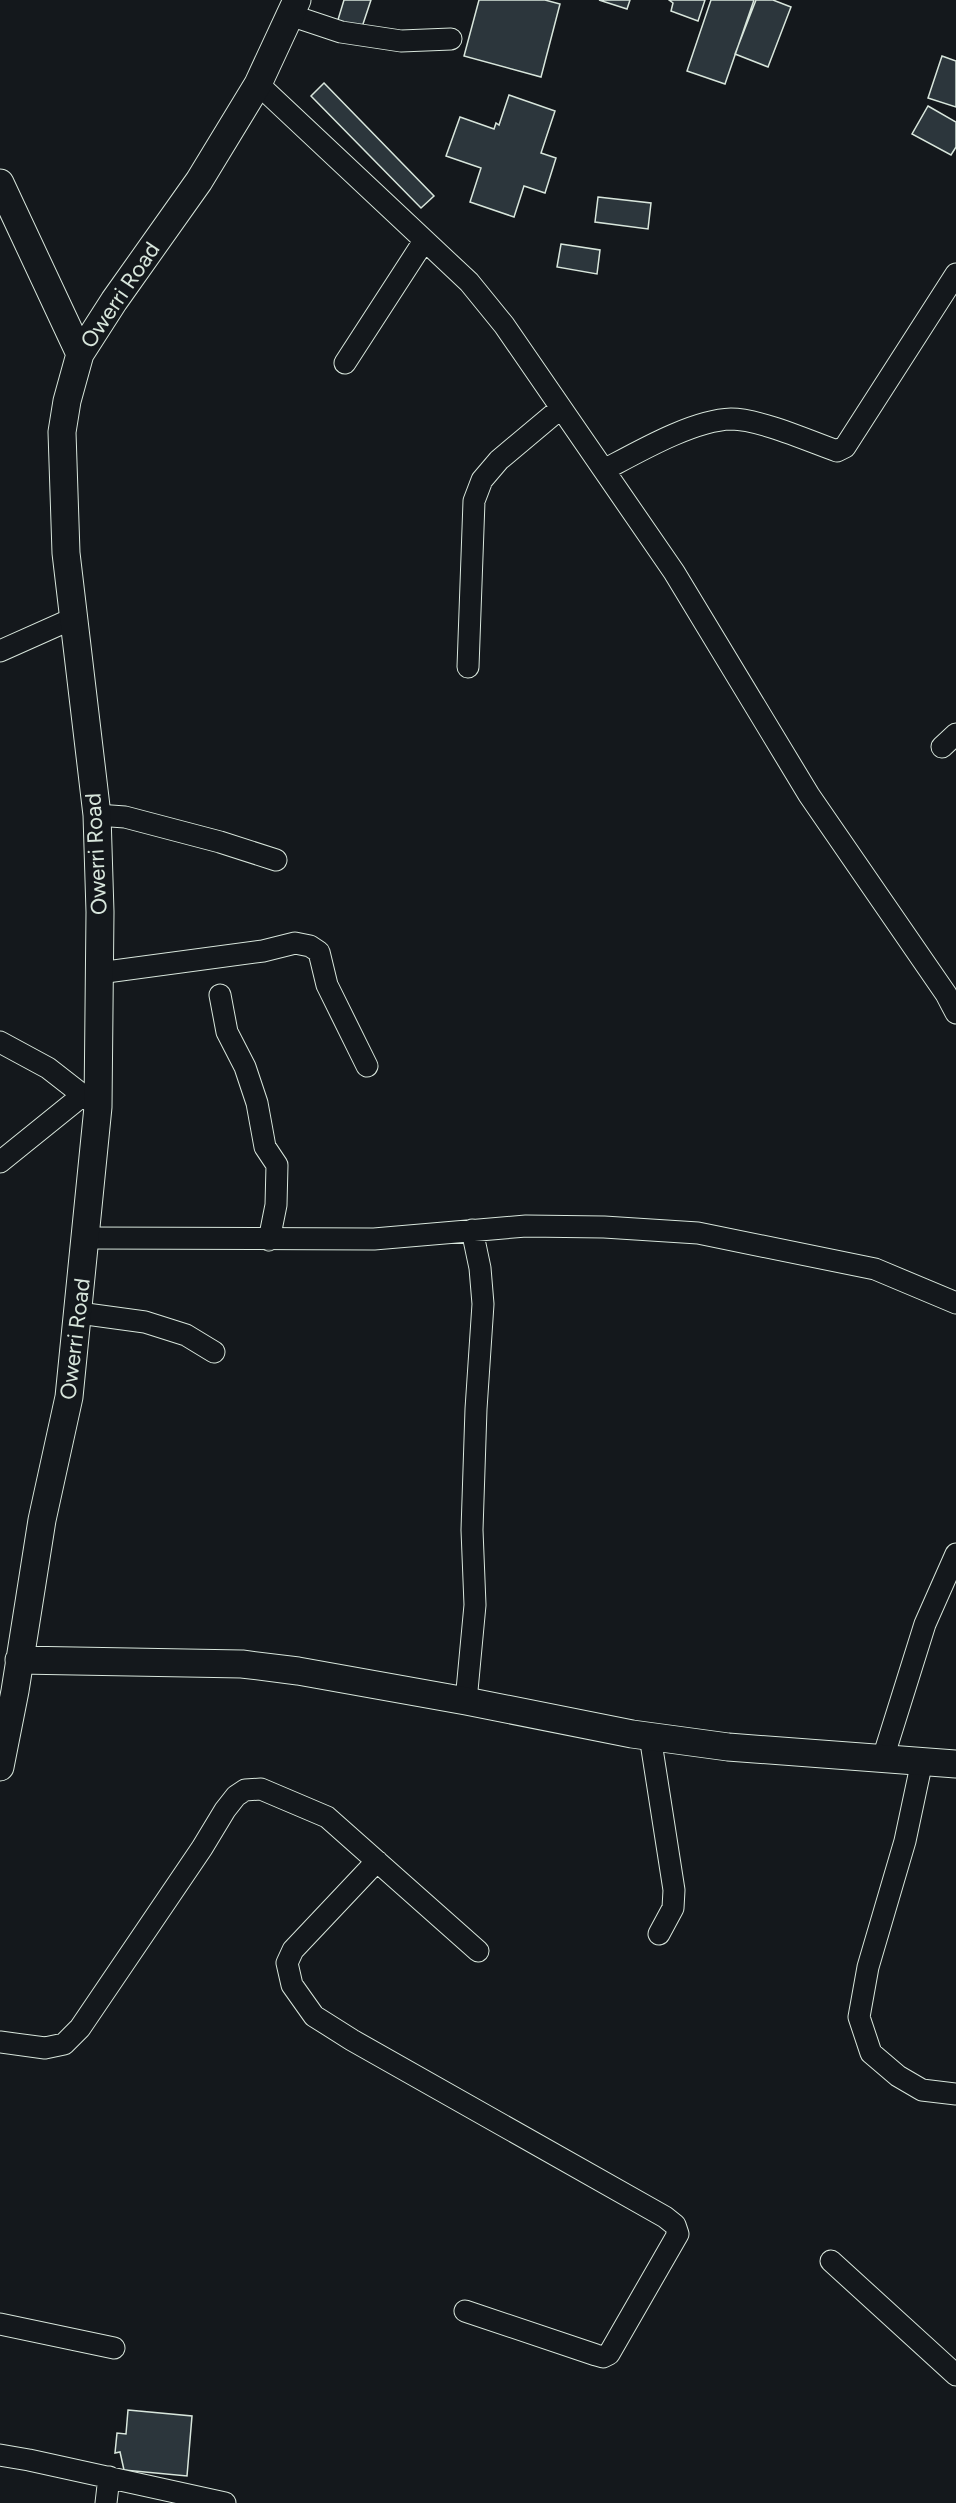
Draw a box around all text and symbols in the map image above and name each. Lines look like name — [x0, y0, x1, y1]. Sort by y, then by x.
street label: Owerri Road — [75, 237, 165, 353]
street label: Owerri Road — [79, 792, 113, 916]
street label: Owerri Road — [54, 1277, 96, 1401]

